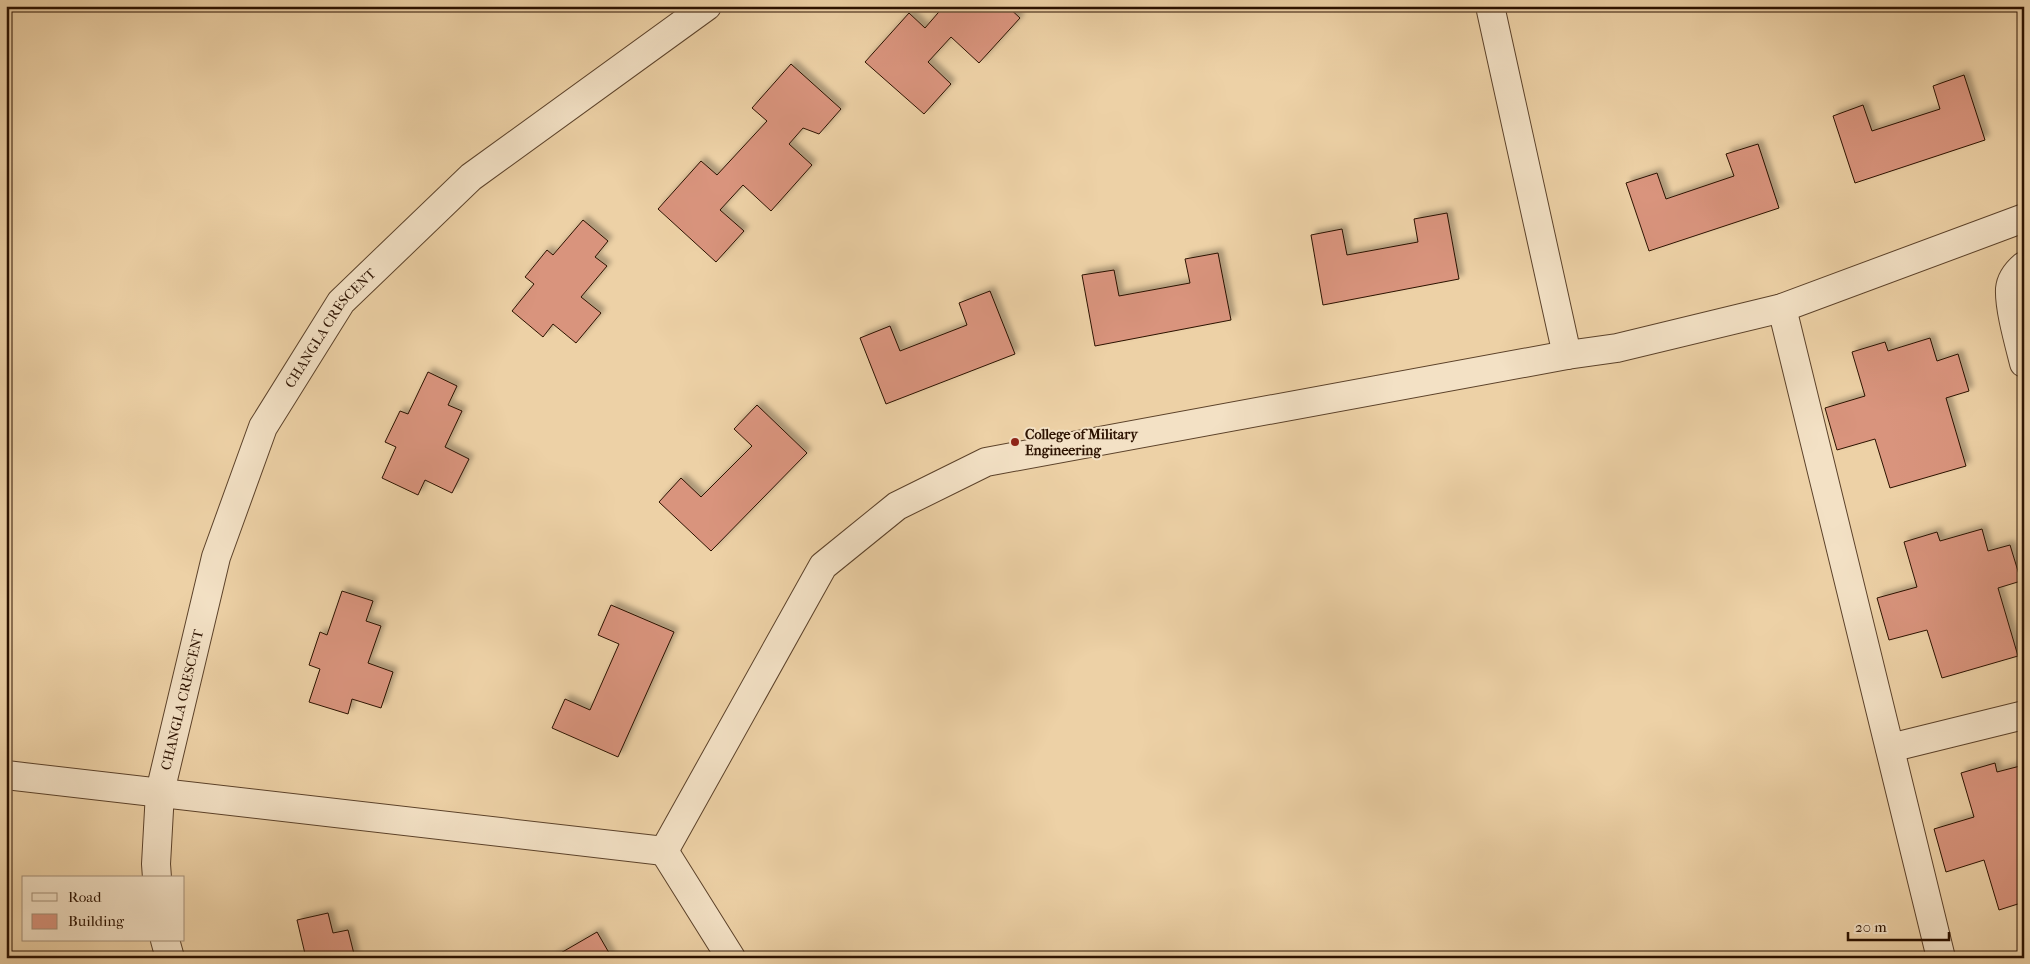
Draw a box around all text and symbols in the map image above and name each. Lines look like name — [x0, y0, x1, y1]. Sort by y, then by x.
street label: CHANGLA CRESCENT — [281, 264, 380, 391]
place label: College of Military Engineering — [1025, 426, 1139, 459]
marker: College of Military Engineering — [1009, 436, 1021, 448]
street label: CHANGLA CRESCENT — [157, 627, 207, 772]
legend — [22, 876, 185, 942]
text: Road — [68, 888, 102, 906]
scale bar — [1848, 909, 1949, 941]
text: Building — [68, 912, 125, 930]
text: 20 m — [1855, 918, 1887, 936]

